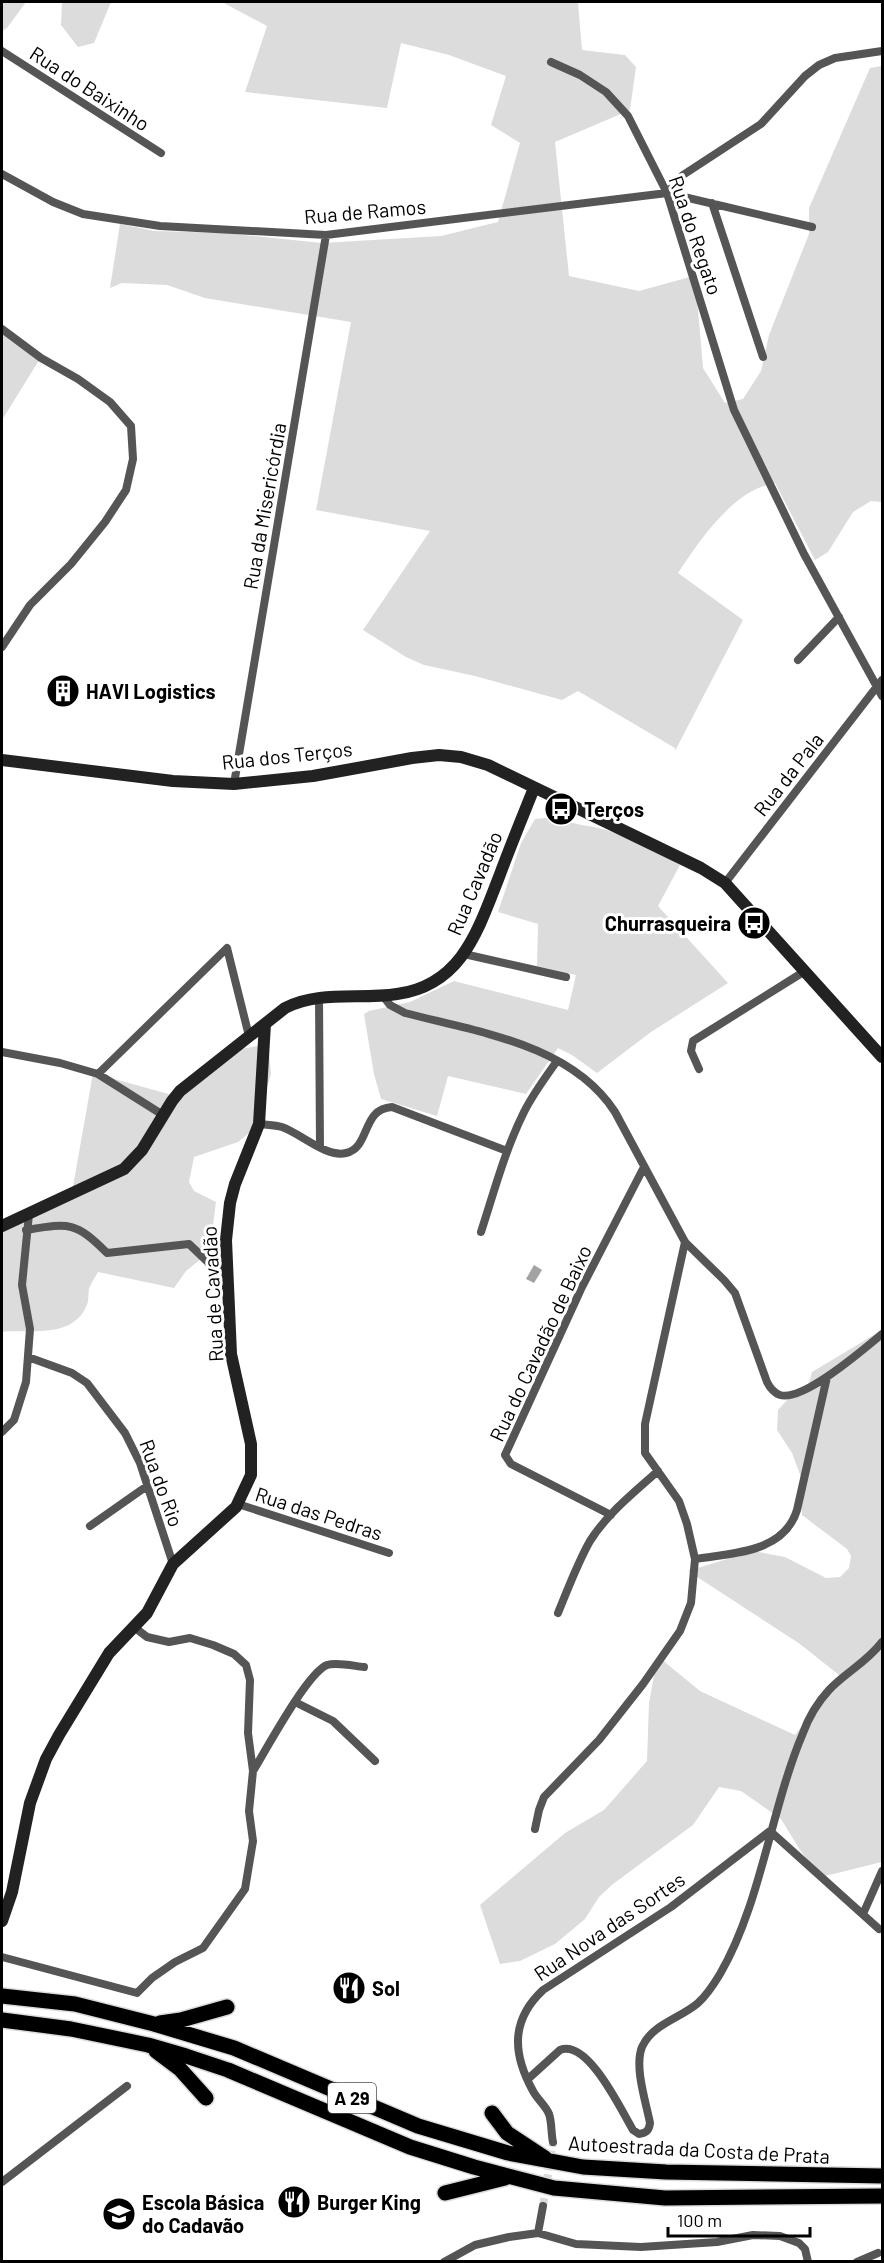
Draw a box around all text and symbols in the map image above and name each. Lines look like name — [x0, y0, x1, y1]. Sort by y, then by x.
street label: Rua do Baixinho — [26, 40, 154, 136]
street label: Rua do Regato — [664, 172, 728, 298]
street label: Rua de Ramos — [303, 194, 427, 228]
street label: Rua da Misericórdia — [238, 421, 290, 591]
building icon: HAVI Logistics — [45, 673, 81, 709]
place label: HAVI Logistics — [86, 679, 216, 703]
street label: Rua da Pala — [748, 728, 828, 820]
street label: Rua dos Terços — [220, 736, 354, 774]
bus stop icon: Terços — [543, 791, 579, 827]
place label: Terços — [584, 797, 644, 821]
street label: Rua Cavadão — [441, 827, 507, 939]
bus stop icon: Churrasqueira — [736, 905, 772, 941]
place label: Churrasqueira — [605, 911, 731, 935]
street label: Rua de Cavadão — [196, 1225, 228, 1363]
street label: Rua do Cavadão de Baixo — [484, 1241, 596, 1445]
street label: Rua do Rio — [135, 1436, 189, 1530]
street label: Rua das Pedras — [252, 1481, 386, 1545]
street label: Rua Nova das Sortes — [529, 1867, 689, 1985]
restaurant icon: Sol — [331, 1970, 367, 2006]
place label: Sol — [372, 1976, 400, 2000]
road number: A 29 — [328, 2083, 376, 2113]
street label: Autoestrada da Costa de Prata — [567, 2130, 831, 2168]
restaurant icon: Burger King — [276, 2184, 312, 2220]
place label: Escola Básica do Cadavão — [142, 2190, 264, 2237]
place label: Burger King — [317, 2190, 421, 2214]
school or university icon: Escola Básica do Cadavão — [101, 2196, 137, 2232]
scale bar — [668, 2200, 810, 2238]
text: 100 m — [677, 2209, 722, 2231]

